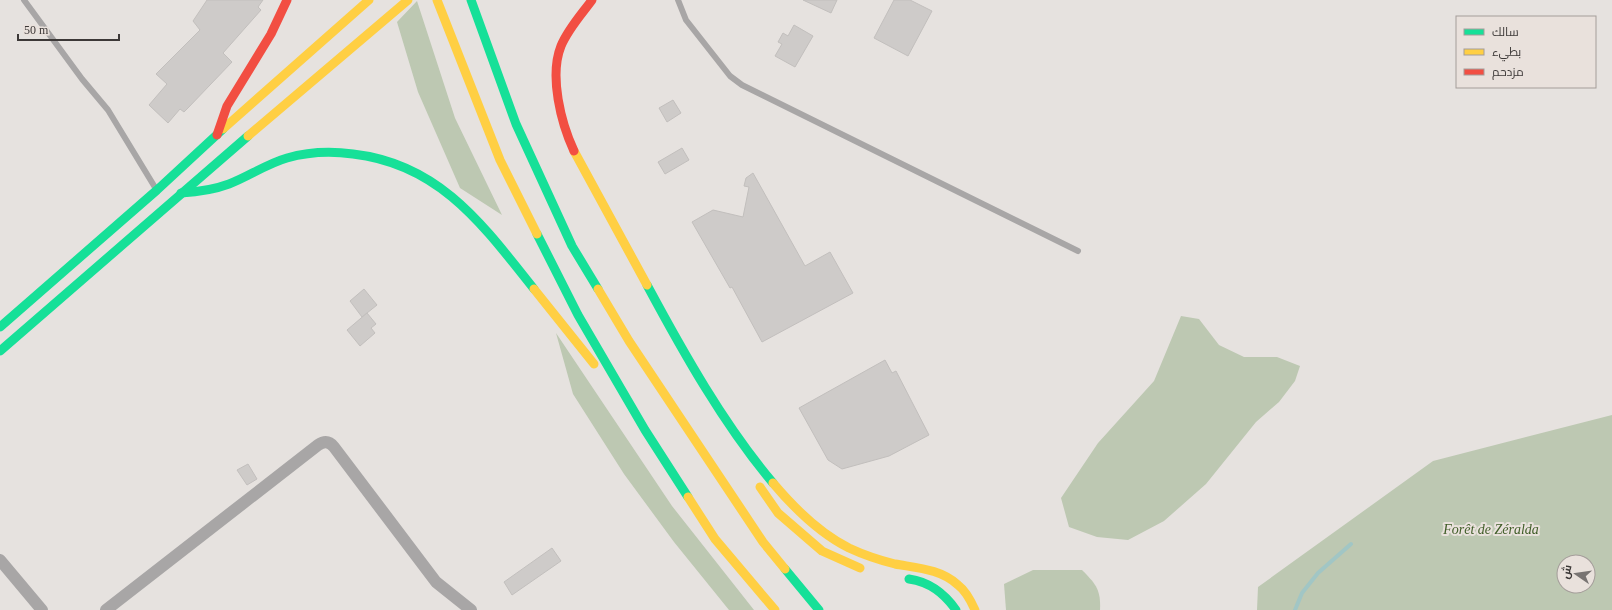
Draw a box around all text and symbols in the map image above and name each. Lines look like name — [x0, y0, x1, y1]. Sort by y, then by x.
scale bar — [18, 16, 119, 42]
legend — [1456, 16, 1596, 88]
text: 50 m — [24, 23, 49, 37]
text: سالك — [1492, 25, 1519, 39]
text: بطيء — [1492, 45, 1521, 62]
text: مزدحم — [1492, 65, 1524, 80]
park label: Forêt de Zéralda — [1442, 522, 1539, 537]
north arrow — [1556, 554, 1596, 594]
text: ش — [1559, 564, 1575, 580]

